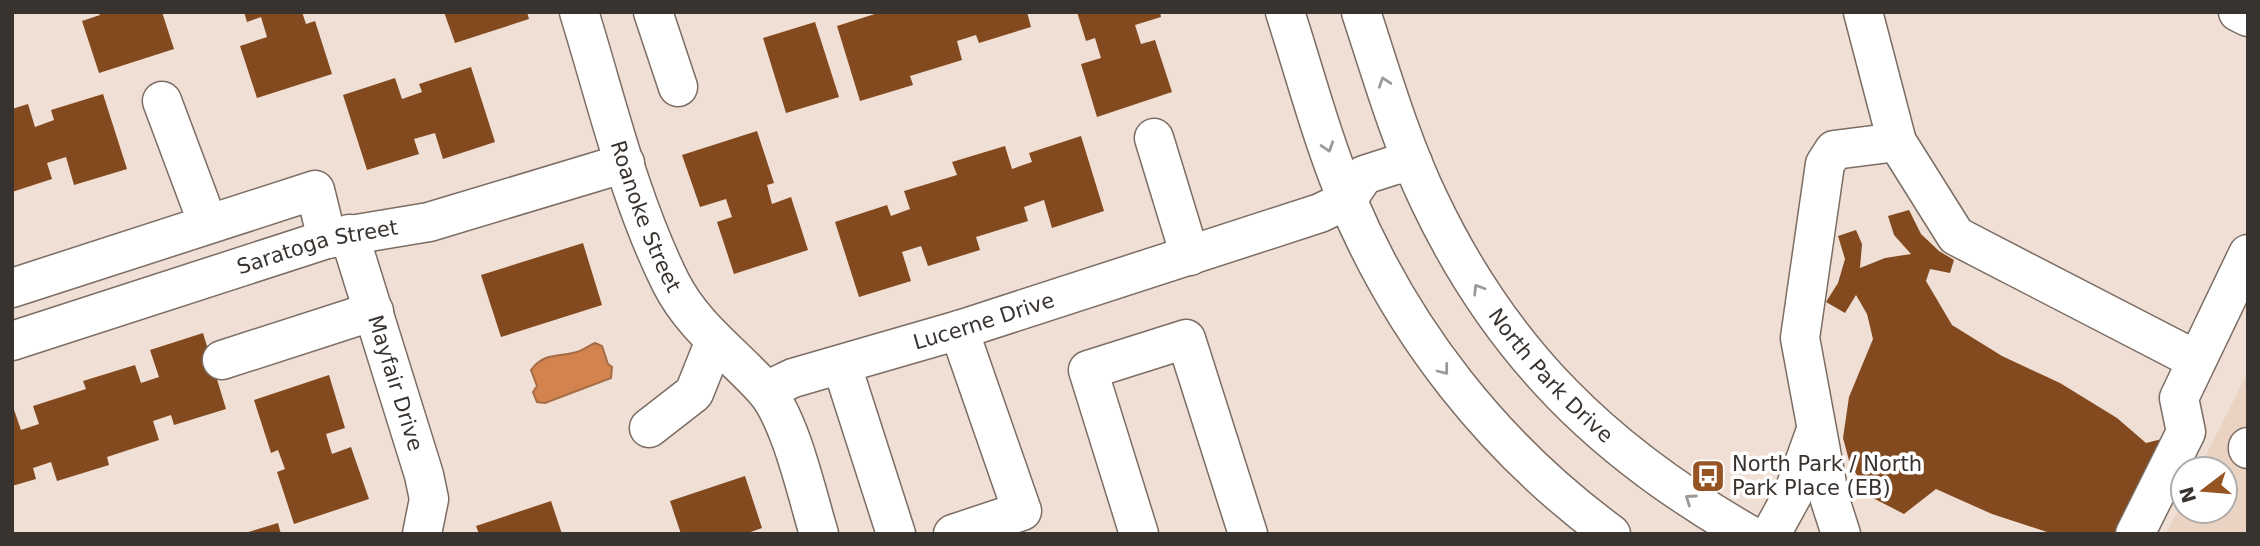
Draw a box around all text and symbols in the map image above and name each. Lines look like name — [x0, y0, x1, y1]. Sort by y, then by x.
one-way arrow — [1378, 77, 1393, 89]
street label: Roanoke Street — [606, 138, 686, 296]
one-way arrow — [1319, 141, 1334, 153]
street label: Saratoga Street — [234, 215, 400, 279]
one-way arrow — [1474, 283, 1487, 296]
street label: Lucerne Drive — [911, 288, 1057, 355]
street label: North Park Drive — [1483, 304, 1618, 448]
street label: Mayfair Drive — [363, 312, 428, 454]
one-way arrow — [1436, 362, 1449, 374]
place label: North Park / North Park Place (EB) — [1732, 452, 1922, 500]
north arrow — [2169, 455, 2239, 525]
bus stop icon: North Park / North Park Place (EB) — [1689, 457, 1727, 495]
text: N — [2175, 484, 2200, 505]
one-way arrow — [1685, 495, 1698, 507]

